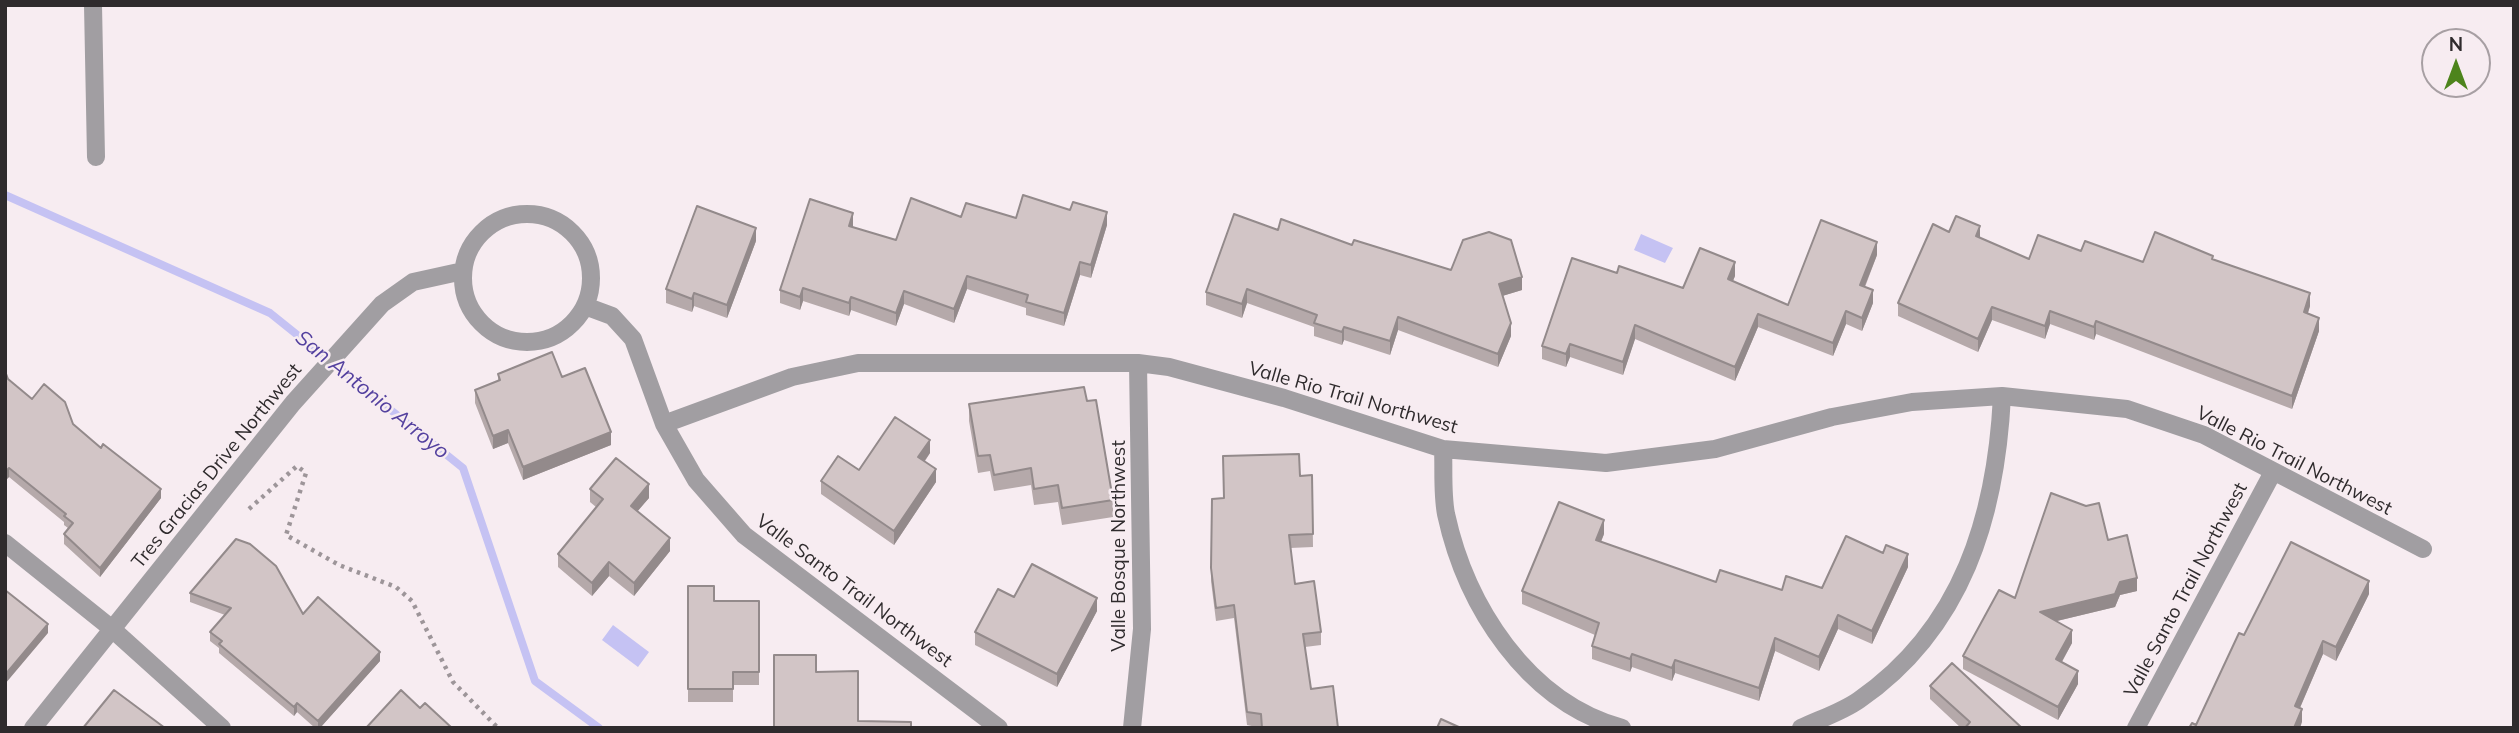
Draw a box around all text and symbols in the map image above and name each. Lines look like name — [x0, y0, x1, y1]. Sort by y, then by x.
north arrow — [2421, 28, 2491, 98]
text: N — [2449, 32, 2463, 56]
water label: San Antonio Arroyo — [290, 325, 454, 465]
street label: Valle Rio Trail Northwest — [1246, 357, 1460, 439]
street label: Tres Gracias Drive Northwest — [127, 359, 307, 573]
street label: Valle Rio Trail Northwest — [2192, 402, 2396, 520]
street label: Valle Bosque Northwest — [1108, 440, 1130, 652]
street label: Valle Santo Trail Northwest — [2120, 479, 2252, 701]
street label: Valle Santo Trail Northwest — [751, 510, 957, 672]

